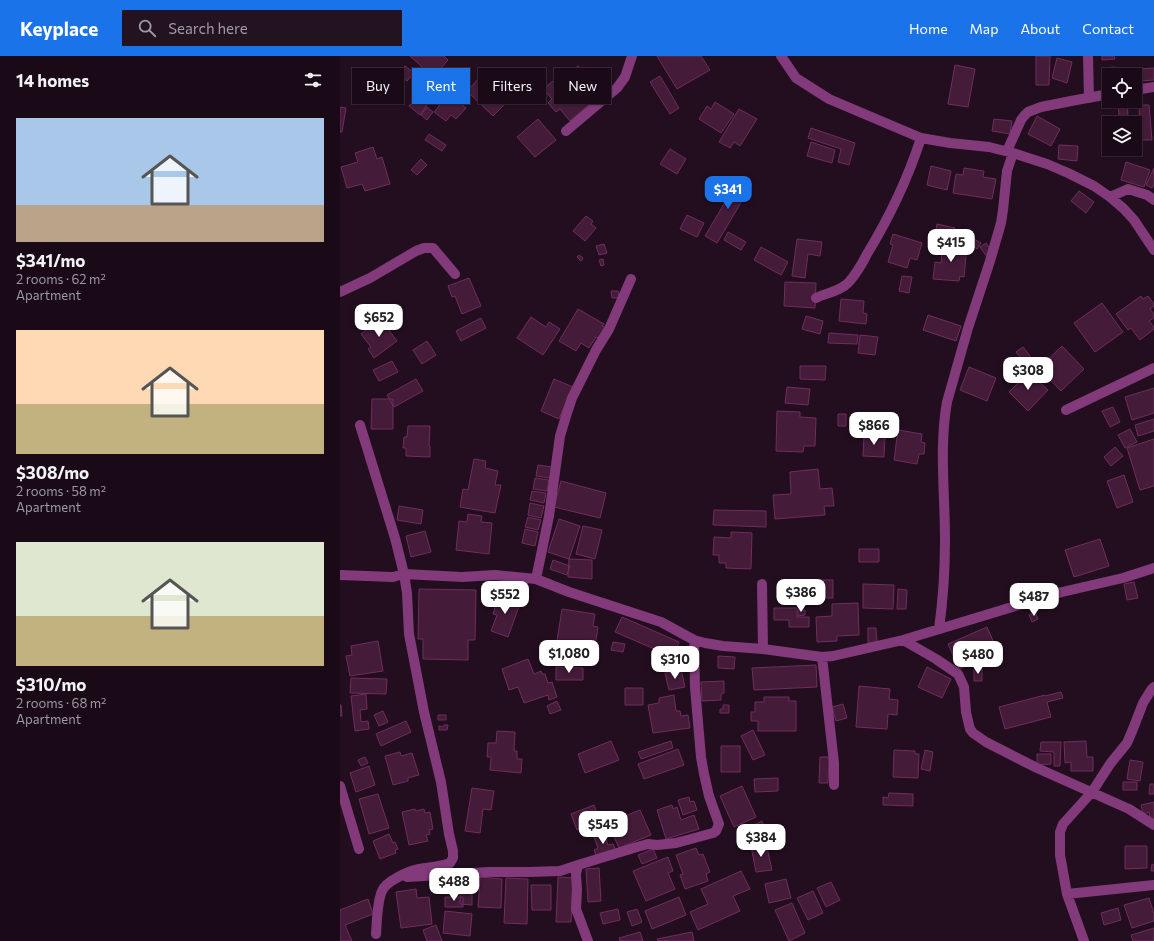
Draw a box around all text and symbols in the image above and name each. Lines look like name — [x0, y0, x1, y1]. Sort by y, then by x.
search box — [122, 10, 402, 46]
text: Keyplace — [20, 17, 98, 40]
icon: search — [136, 17, 158, 39]
text: Search here — [168, 19, 248, 37]
text: Home — [909, 20, 948, 37]
text: Map — [970, 20, 998, 37]
text: About — [1020, 20, 1060, 37]
text: Contact — [1082, 20, 1134, 37]
chip: Buy — [352, 68, 404, 104]
chip: Rent — [412, 68, 470, 104]
chip: Filters — [478, 68, 546, 104]
chip: New — [554, 68, 611, 104]
map controls — [1102, 68, 1142, 156]
button: locate — [1102, 68, 1142, 108]
icon: filters — [302, 69, 324, 91]
text: 14 homes — [16, 70, 89, 91]
button: layers — [1102, 116, 1142, 156]
icon: home — [134, 144, 206, 216]
pin: $341 — [704, 176, 752, 210]
text: $341 — [714, 181, 742, 197]
pin: $415 — [927, 229, 975, 263]
text: $415 — [937, 234, 965, 250]
text: $341/mo — [16, 250, 85, 271]
text: 2 rooms · 62 m² — [16, 271, 106, 287]
text: Apartment — [16, 287, 81, 303]
pin: $652 — [355, 304, 403, 338]
text: $652 — [364, 309, 394, 325]
icon: home — [134, 356, 206, 428]
pin: $308 — [1004, 357, 1052, 391]
text: $308 — [1012, 362, 1044, 378]
pin: $866 — [850, 412, 898, 446]
text: $866 — [858, 417, 890, 433]
text: $308/mo — [16, 462, 89, 483]
text: 2 rooms · 58 m² — [16, 483, 106, 499]
text: Apartment — [16, 499, 81, 515]
icon: home — [134, 568, 206, 640]
pin: $386 — [777, 579, 825, 613]
pin: $552 — [481, 581, 529, 615]
pin: $487 — [1010, 583, 1058, 617]
text: $386 — [785, 584, 817, 600]
text: $552 — [490, 586, 520, 602]
text: $487 — [1019, 588, 1049, 604]
pin: $1,080 — [536, 640, 602, 674]
pin: $480 — [954, 641, 1002, 675]
text: $1,080 — [548, 645, 590, 661]
pin: $310 — [651, 646, 699, 680]
text: $480 — [962, 646, 994, 662]
text: $310 — [660, 651, 690, 667]
text: $310/mo — [16, 674, 86, 695]
text: 2 rooms · 68 m² — [16, 695, 106, 711]
text: Apartment — [16, 711, 81, 727]
pin: $545 — [579, 811, 627, 845]
text: $545 — [588, 816, 618, 832]
pin: $384 — [737, 824, 785, 858]
text: $384 — [745, 829, 777, 845]
pin: $488 — [430, 868, 478, 902]
text: $488 — [438, 873, 470, 889]

